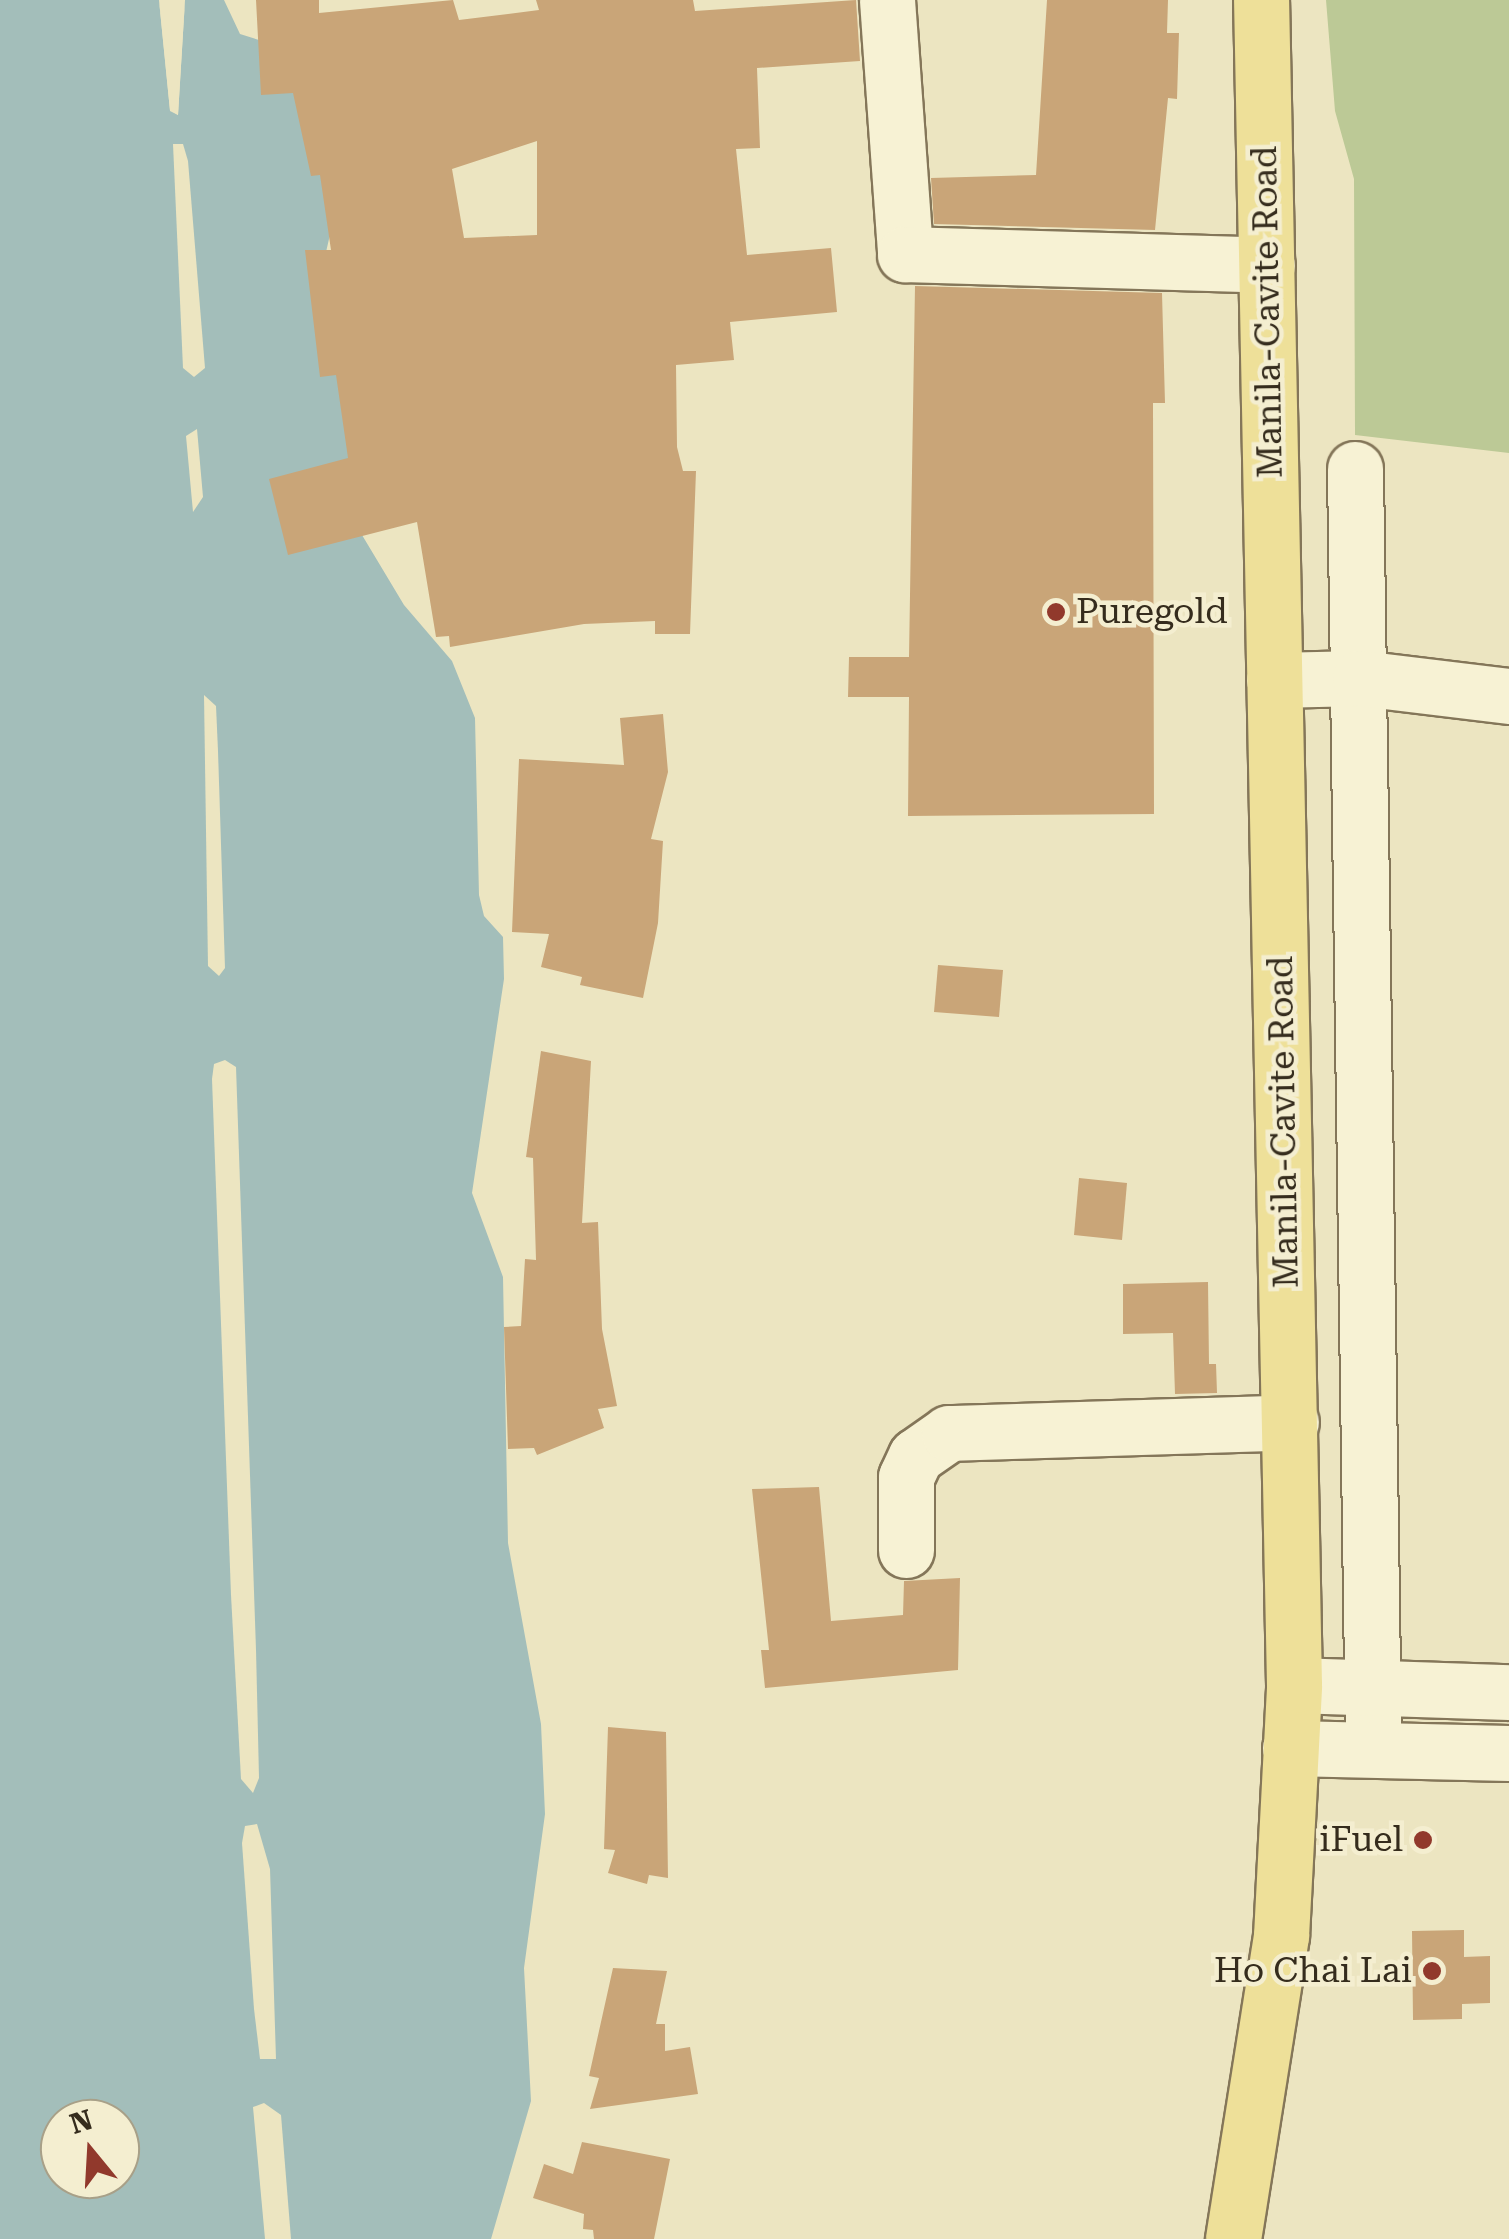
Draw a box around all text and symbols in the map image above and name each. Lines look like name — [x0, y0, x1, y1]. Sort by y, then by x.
street label: Manila-Cavite Road — [1244, 145, 1292, 479]
place label: Puregold — [1076, 591, 1228, 633]
marker: Puregold — [1045, 601, 1067, 623]
street label: Manila-Cavite Road — [1260, 955, 1308, 1289]
place label: iFuel — [1319, 1819, 1403, 1861]
marker: iFuel — [1412, 1829, 1434, 1851]
place label: Ho Chai Lai — [1214, 1950, 1412, 1992]
marker: Ho Chai Lai — [1421, 1960, 1443, 1982]
north arrow — [40, 2099, 140, 2199]
text: N — [66, 2103, 97, 2141]

